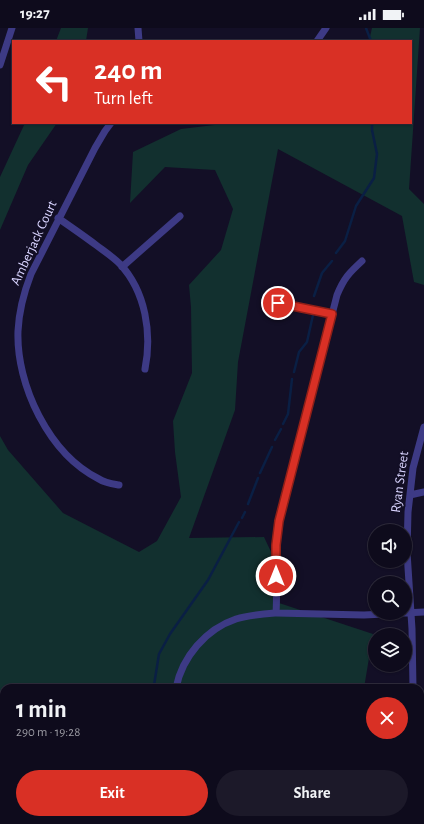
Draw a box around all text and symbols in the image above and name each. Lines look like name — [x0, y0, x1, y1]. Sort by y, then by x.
text: 19:27 — [20, 6, 50, 21]
icon: left — [28, 56, 80, 108]
text: 240 m — [94, 57, 163, 85]
text: Turn left — [94, 90, 153, 108]
street label: Amberjack Court — [8, 198, 60, 287]
pin — [261, 286, 295, 320]
icon: arrive — [267, 292, 289, 314]
street label: Ryan Street — [389, 450, 411, 514]
map controls — [368, 524, 412, 672]
button: sound — [368, 524, 412, 568]
position arrow — [255, 555, 297, 597]
button: search — [368, 576, 412, 620]
button: layers — [368, 628, 412, 672]
button: close — [366, 697, 408, 739]
text: 1 min — [16, 698, 67, 722]
text: 290 m · 19:28 — [16, 726, 80, 739]
button: Exit — [16, 770, 208, 816]
button: Share — [216, 770, 408, 816]

